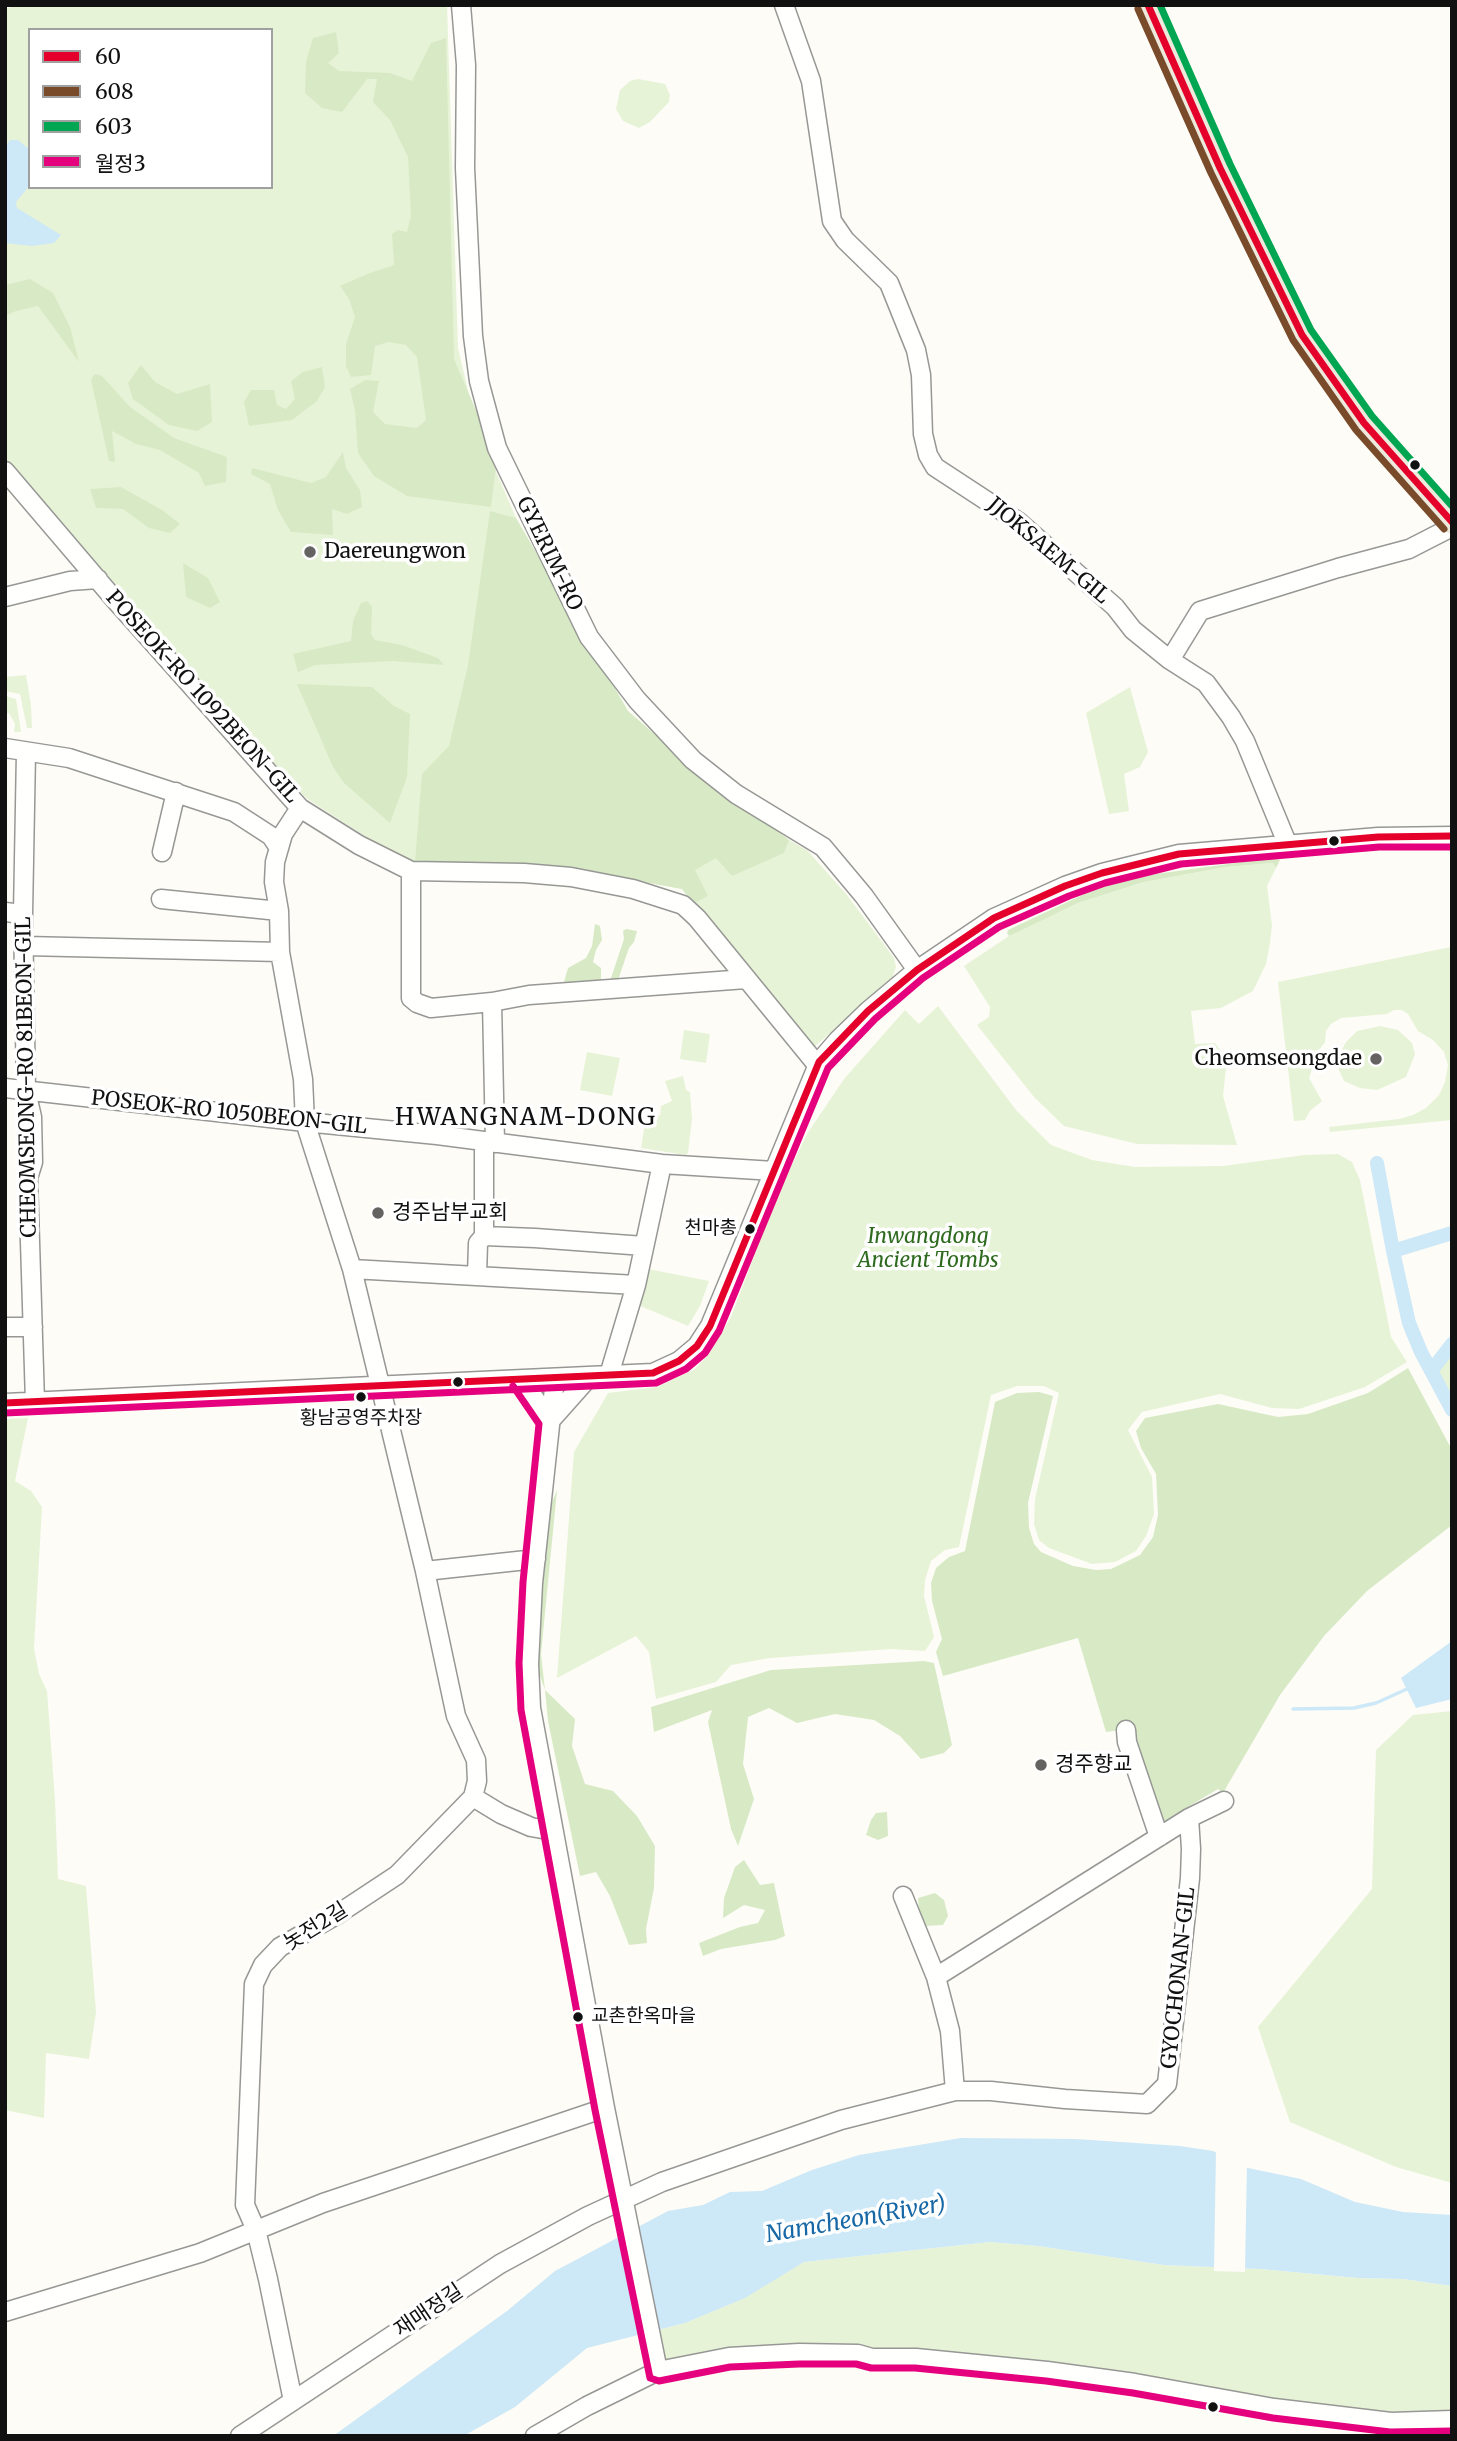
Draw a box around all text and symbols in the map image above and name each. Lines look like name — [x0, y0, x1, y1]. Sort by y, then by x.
legend — [28, 28, 273, 189]
text: 60 — [95, 43, 121, 70]
text: 608 — [95, 78, 134, 105]
text: 603 — [95, 113, 132, 140]
text: 월정3 — [95, 150, 146, 177]
unlabelled marker — [1408, 458, 1422, 472]
street label: GYERIM-RO — [511, 493, 587, 615]
street label: JJOKSAEM-GIL — [982, 493, 1114, 609]
place label: Daereungwon — [324, 539, 466, 565]
marker: Daereungwon — [302, 544, 318, 560]
street label: POSEOK-RO 1092BEON-GIL — [100, 586, 304, 808]
unlabelled marker — [1327, 834, 1341, 848]
street label: CHEOMSEONG-RO 81BEON-GIL — [12, 916, 42, 1238]
place label: Cheomseongdae — [1195, 1046, 1362, 1072]
marker: Cheomseongdae — [1368, 1051, 1384, 1067]
street label: POSEOK-RO 1050BEON-GIL — [90, 1086, 368, 1140]
district label: HWANGNAM-DONG — [397, 1104, 655, 1132]
place label: 경주남부교회 — [392, 1200, 508, 1226]
marker: 경주남부교회 — [370, 1205, 386, 1221]
place label: 천마총 — [685, 1218, 737, 1240]
marker: 천마총 — [743, 1222, 757, 1236]
park label: Inwangdong Ancient Tombs — [857, 1224, 999, 1274]
unlabelled marker — [451, 1375, 465, 1389]
marker: 황남공영주차장 — [354, 1390, 368, 1404]
place label: 황남공영주차장 — [300, 1408, 422, 1430]
place label: 경주향교 — [1055, 1752, 1132, 1778]
marker: 경주향교 — [1033, 1757, 1049, 1773]
street label: GYOCHONAN-GIL — [1157, 1886, 1201, 2070]
street label: 놋전2길 — [279, 1898, 353, 1956]
place label: 교촌한옥마을 — [591, 2006, 696, 2028]
marker: 교촌한옥마을 — [571, 2010, 585, 2024]
water label: Namcheon(River) — [764, 2191, 948, 2249]
street label: 재매정길 — [390, 2279, 468, 2343]
unlabelled marker — [1206, 2400, 1220, 2414]

